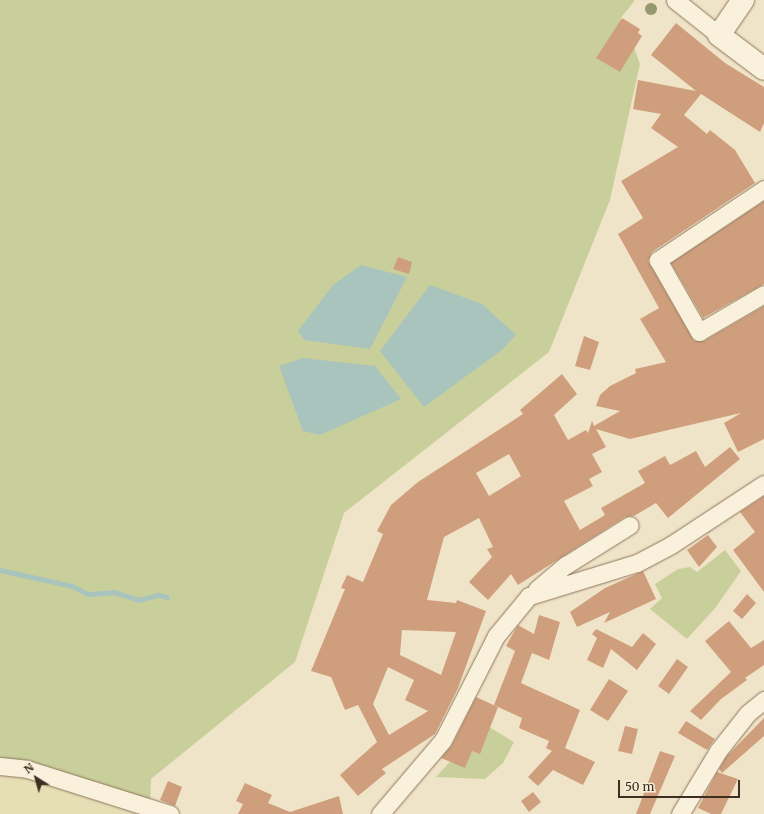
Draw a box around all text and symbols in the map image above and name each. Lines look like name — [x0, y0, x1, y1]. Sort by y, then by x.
north arrow — [16, 758, 56, 798]
text: N — [21, 760, 36, 777]
scale bar — [620, 772, 742, 798]
text: 50 m — [625, 779, 654, 794]

